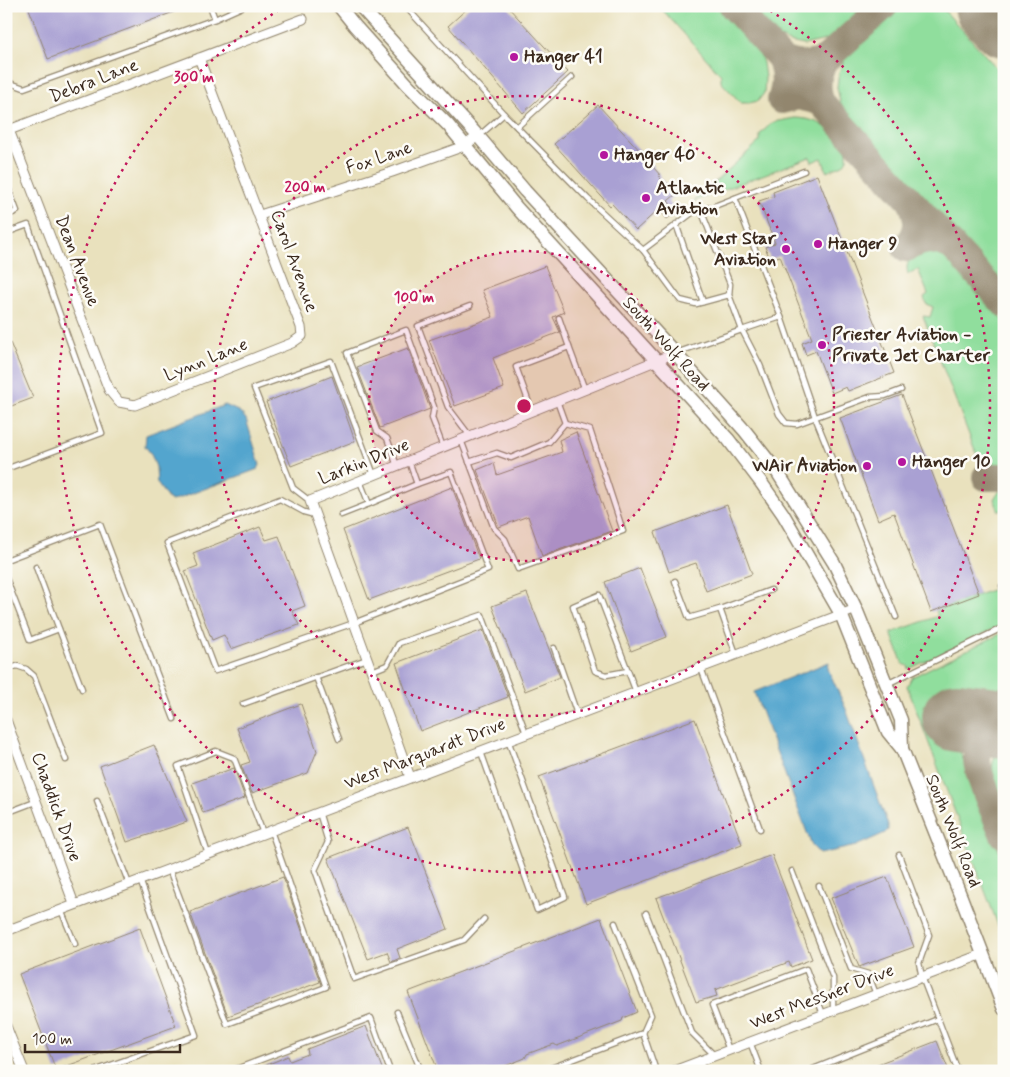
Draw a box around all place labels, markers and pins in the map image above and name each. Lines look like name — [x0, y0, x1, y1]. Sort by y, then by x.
place label: Hanger 41 — [524, 45, 603, 71]
marker: Hanger 41 — [508, 51, 520, 63]
place label: Hanger 40 — [614, 143, 695, 169]
marker: Hanger 40 — [598, 149, 610, 161]
place label: Atlantic Aviation — [656, 176, 725, 221]
marker: Atlantic Aviation — [640, 192, 652, 204]
place label: West Star Aviation — [699, 227, 777, 272]
place label: Hanger 9 — [828, 232, 897, 258]
marker: Hanger 9 — [812, 238, 824, 250]
marker: West Star Aviation — [780, 243, 792, 255]
place label: Priester Aviation - Private Jet Charter — [832, 323, 990, 368]
marker: Priester Aviation - Private Jet Charter — [816, 339, 828, 351]
centre of rings — [515, 397, 533, 415]
place label: Hanger 10 — [912, 450, 991, 476]
place label: WAir Aviation — [751, 454, 857, 478]
marker: Hanger 10 — [896, 456, 908, 468]
marker: WAir Aviation — [861, 460, 873, 472]

